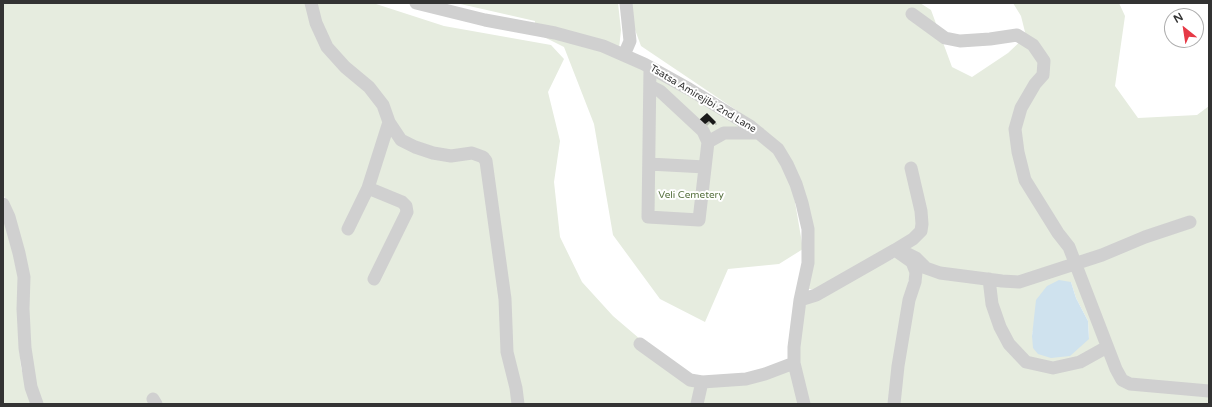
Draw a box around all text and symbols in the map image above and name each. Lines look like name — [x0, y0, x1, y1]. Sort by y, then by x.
north arrow — [1164, 8, 1204, 48]
text: N — [1171, 10, 1185, 26]
street label: Tsatsa Amirejibi 2nd Lane — [648, 63, 758, 135]
park label: Veli Cemetery — [658, 189, 724, 201]

